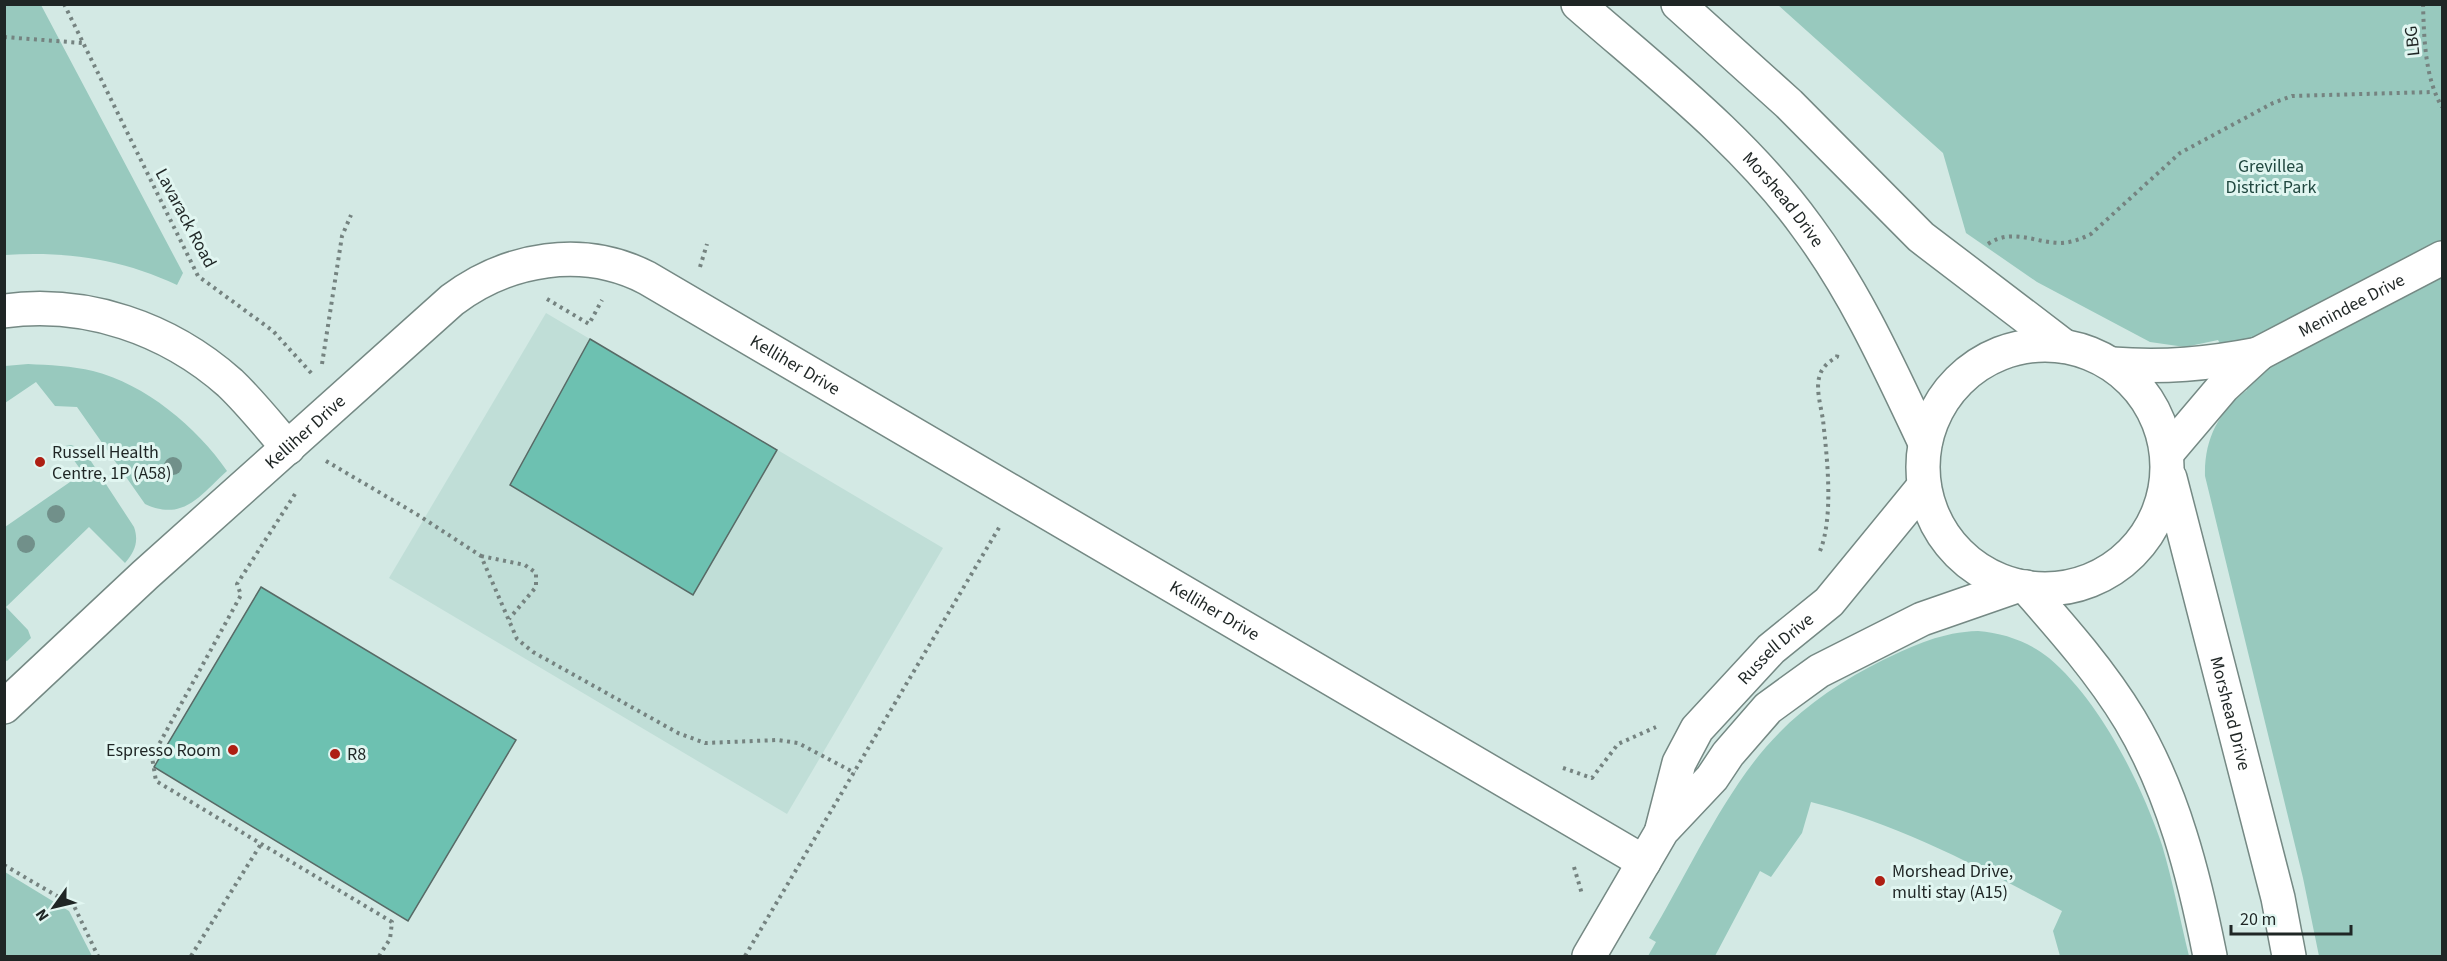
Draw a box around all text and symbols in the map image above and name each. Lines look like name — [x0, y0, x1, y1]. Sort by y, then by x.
street label: LBG — [2398, 24, 2427, 57]
street label: Morshead Drive — [1736, 146, 1830, 252]
park label: Grevillea District Park — [2226, 154, 2316, 200]
street label: Lavarack Road — [149, 164, 222, 272]
street label: Menindee Drive — [2294, 268, 2409, 344]
street label: Kelliher Drive — [745, 329, 845, 401]
street label: Kelliher Drive — [260, 389, 351, 475]
place label: Russell Health Centre, 1P (A58) — [52, 440, 172, 486]
marker: Russell Health Centre, 1P (A58) — [33, 455, 47, 469]
street label: Kelliher Drive — [1165, 575, 1264, 647]
street label: Russell Drive — [1732, 607, 1819, 691]
street label: Morshead Drive — [2203, 654, 2257, 773]
place label: Espresso Room — [106, 738, 221, 763]
place label: R8 — [347, 742, 366, 767]
marker: Espresso Room — [226, 743, 240, 757]
marker: R8 — [328, 747, 342, 761]
place label: Morshead Drive, multi stay (A15) — [1892, 859, 2013, 905]
marker: Morshead Drive, multi stay (A15) — [1873, 874, 1887, 888]
north arrow — [24, 877, 84, 937]
scale bar — [2231, 898, 2351, 936]
text: N — [30, 904, 54, 925]
text: 20 m — [2240, 907, 2276, 932]

